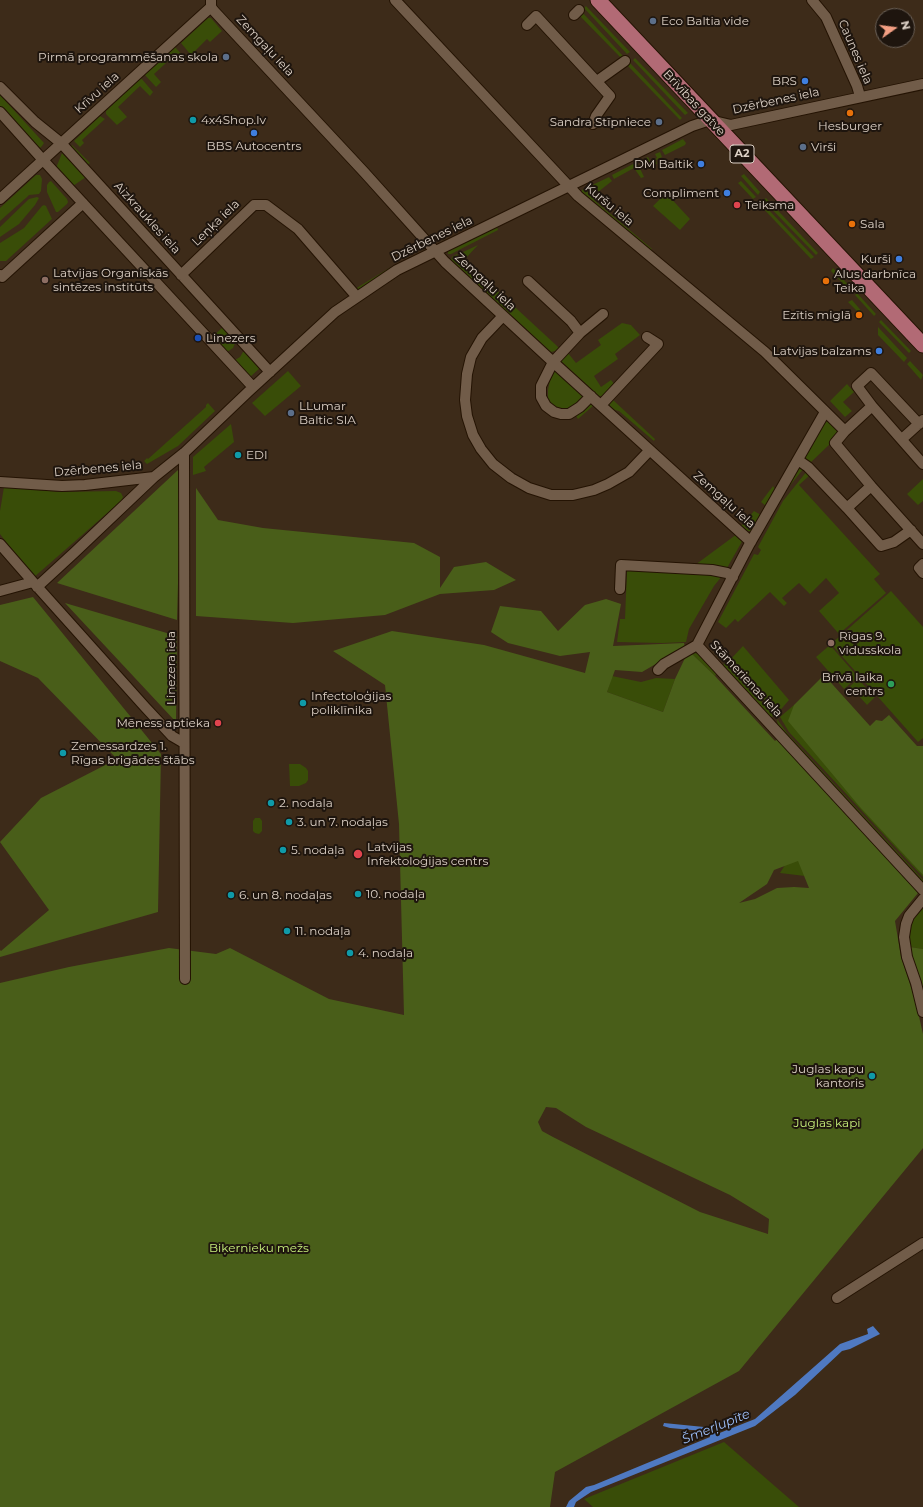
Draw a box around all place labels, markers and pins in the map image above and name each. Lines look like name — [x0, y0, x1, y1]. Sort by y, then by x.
place label: Eco Baltia vide — [661, 14, 749, 28]
marker: Eco Baltia vide — [648, 16, 658, 26]
place label: Pirmā programmēšanas skola — [38, 50, 218, 64]
marker: Pirmā programmēšanas skola — [221, 52, 231, 62]
place label: BRS — [772, 74, 797, 88]
marker: BRS — [800, 76, 810, 86]
marker: Hesburger — [845, 108, 855, 118]
place label: 4x4Shop.lv — [201, 113, 266, 127]
marker: 4x4Shop.lv — [188, 115, 198, 125]
place label: Sandra Stīpniece — [550, 115, 651, 129]
marker: Sandra Stīpniece — [654, 117, 664, 127]
place label: Hesburger — [818, 119, 882, 133]
marker: BBS Autocentrs — [249, 128, 259, 138]
place label: BBS Autocentrs — [207, 139, 301, 153]
place label: Virši — [811, 140, 836, 154]
marker: Virši — [798, 142, 808, 152]
place label: DM Baltik — [634, 157, 693, 171]
marker: DM Baltik — [696, 159, 706, 169]
place label: Compliment — [643, 186, 719, 200]
marker: Compliment — [722, 188, 732, 198]
place label: Teiksma — [745, 198, 794, 212]
marker: Teiksma — [732, 200, 742, 210]
place label: Sala — [860, 217, 885, 231]
marker: Sala — [847, 219, 857, 229]
place label: Kurši — [861, 252, 891, 266]
marker: Kurši — [894, 254, 904, 264]
place label: Latvijas Organiskās sintēzes institūts — [53, 266, 168, 294]
place label: Alus darbnīca Teika — [834, 267, 916, 295]
marker: Latvijas Organiskās sintēzes institūts — [40, 275, 50, 285]
marker: Alus darbnīca Teika — [821, 276, 831, 286]
place label: Ezītis miglā — [782, 308, 851, 322]
marker: Ezītis miglā — [854, 310, 864, 320]
place label: Linezers — [206, 331, 256, 345]
marker: Linezers — [193, 333, 203, 343]
place label: Latvijas balzams — [773, 344, 871, 358]
marker: Latvijas balzams — [874, 346, 884, 356]
place label: LLumar Baltic SIA — [299, 399, 356, 427]
marker: LLumar Baltic SIA — [286, 408, 296, 418]
place label: EDI — [246, 448, 268, 462]
marker: EDI — [233, 450, 243, 460]
place label: Rīgas 9. vidusskola — [839, 629, 901, 657]
marker: Rīgas 9. vidusskola — [826, 638, 836, 648]
place label: Brīvā laika centrs — [822, 670, 883, 698]
marker: Brīvā laika centrs — [886, 679, 896, 689]
place label: Infectoloģijas poliklīnika — [311, 689, 391, 717]
marker: Infectoloģijas poliklīnika — [298, 698, 308, 708]
place label: Mēness aptieka — [116, 716, 210, 730]
marker: Mēness aptieka — [213, 718, 223, 728]
place label: Zemessardzes 1. Rīgas brigādes štābs — [71, 739, 195, 767]
marker: Zemessardzes 1. Rīgas brigādes štābs — [58, 748, 68, 758]
place label: 2. nodaļa — [279, 796, 333, 810]
marker: 2. nodaļa — [266, 798, 276, 808]
place label: 3. un 7. nodaļas — [297, 815, 388, 829]
marker: 3. un 7. nodaļas — [284, 817, 294, 827]
place label: Latvijas Infektoloģijas centrs — [367, 840, 488, 868]
place label: 5. nodaļa — [291, 843, 345, 857]
marker: 5. nodaļa — [278, 845, 288, 855]
marker: Latvijas Infektoloģijas centrs — [352, 848, 364, 860]
place label: 10. nodaļa — [366, 887, 425, 901]
place label: 6. un 8. nodaļas — [239, 888, 332, 902]
marker: 10. nodaļa — [353, 889, 363, 899]
marker: 6. un 8. nodaļas — [226, 890, 236, 900]
place label: 11. nodaļa — [295, 924, 351, 938]
marker: 11. nodaļa — [282, 926, 292, 936]
place label: 4. nodaļa — [358, 946, 413, 960]
marker: 4. nodaļa — [345, 948, 355, 958]
place label: Juglas kapu kantoris — [792, 1062, 864, 1090]
marker: Juglas kapu kantoris — [867, 1071, 877, 1081]

